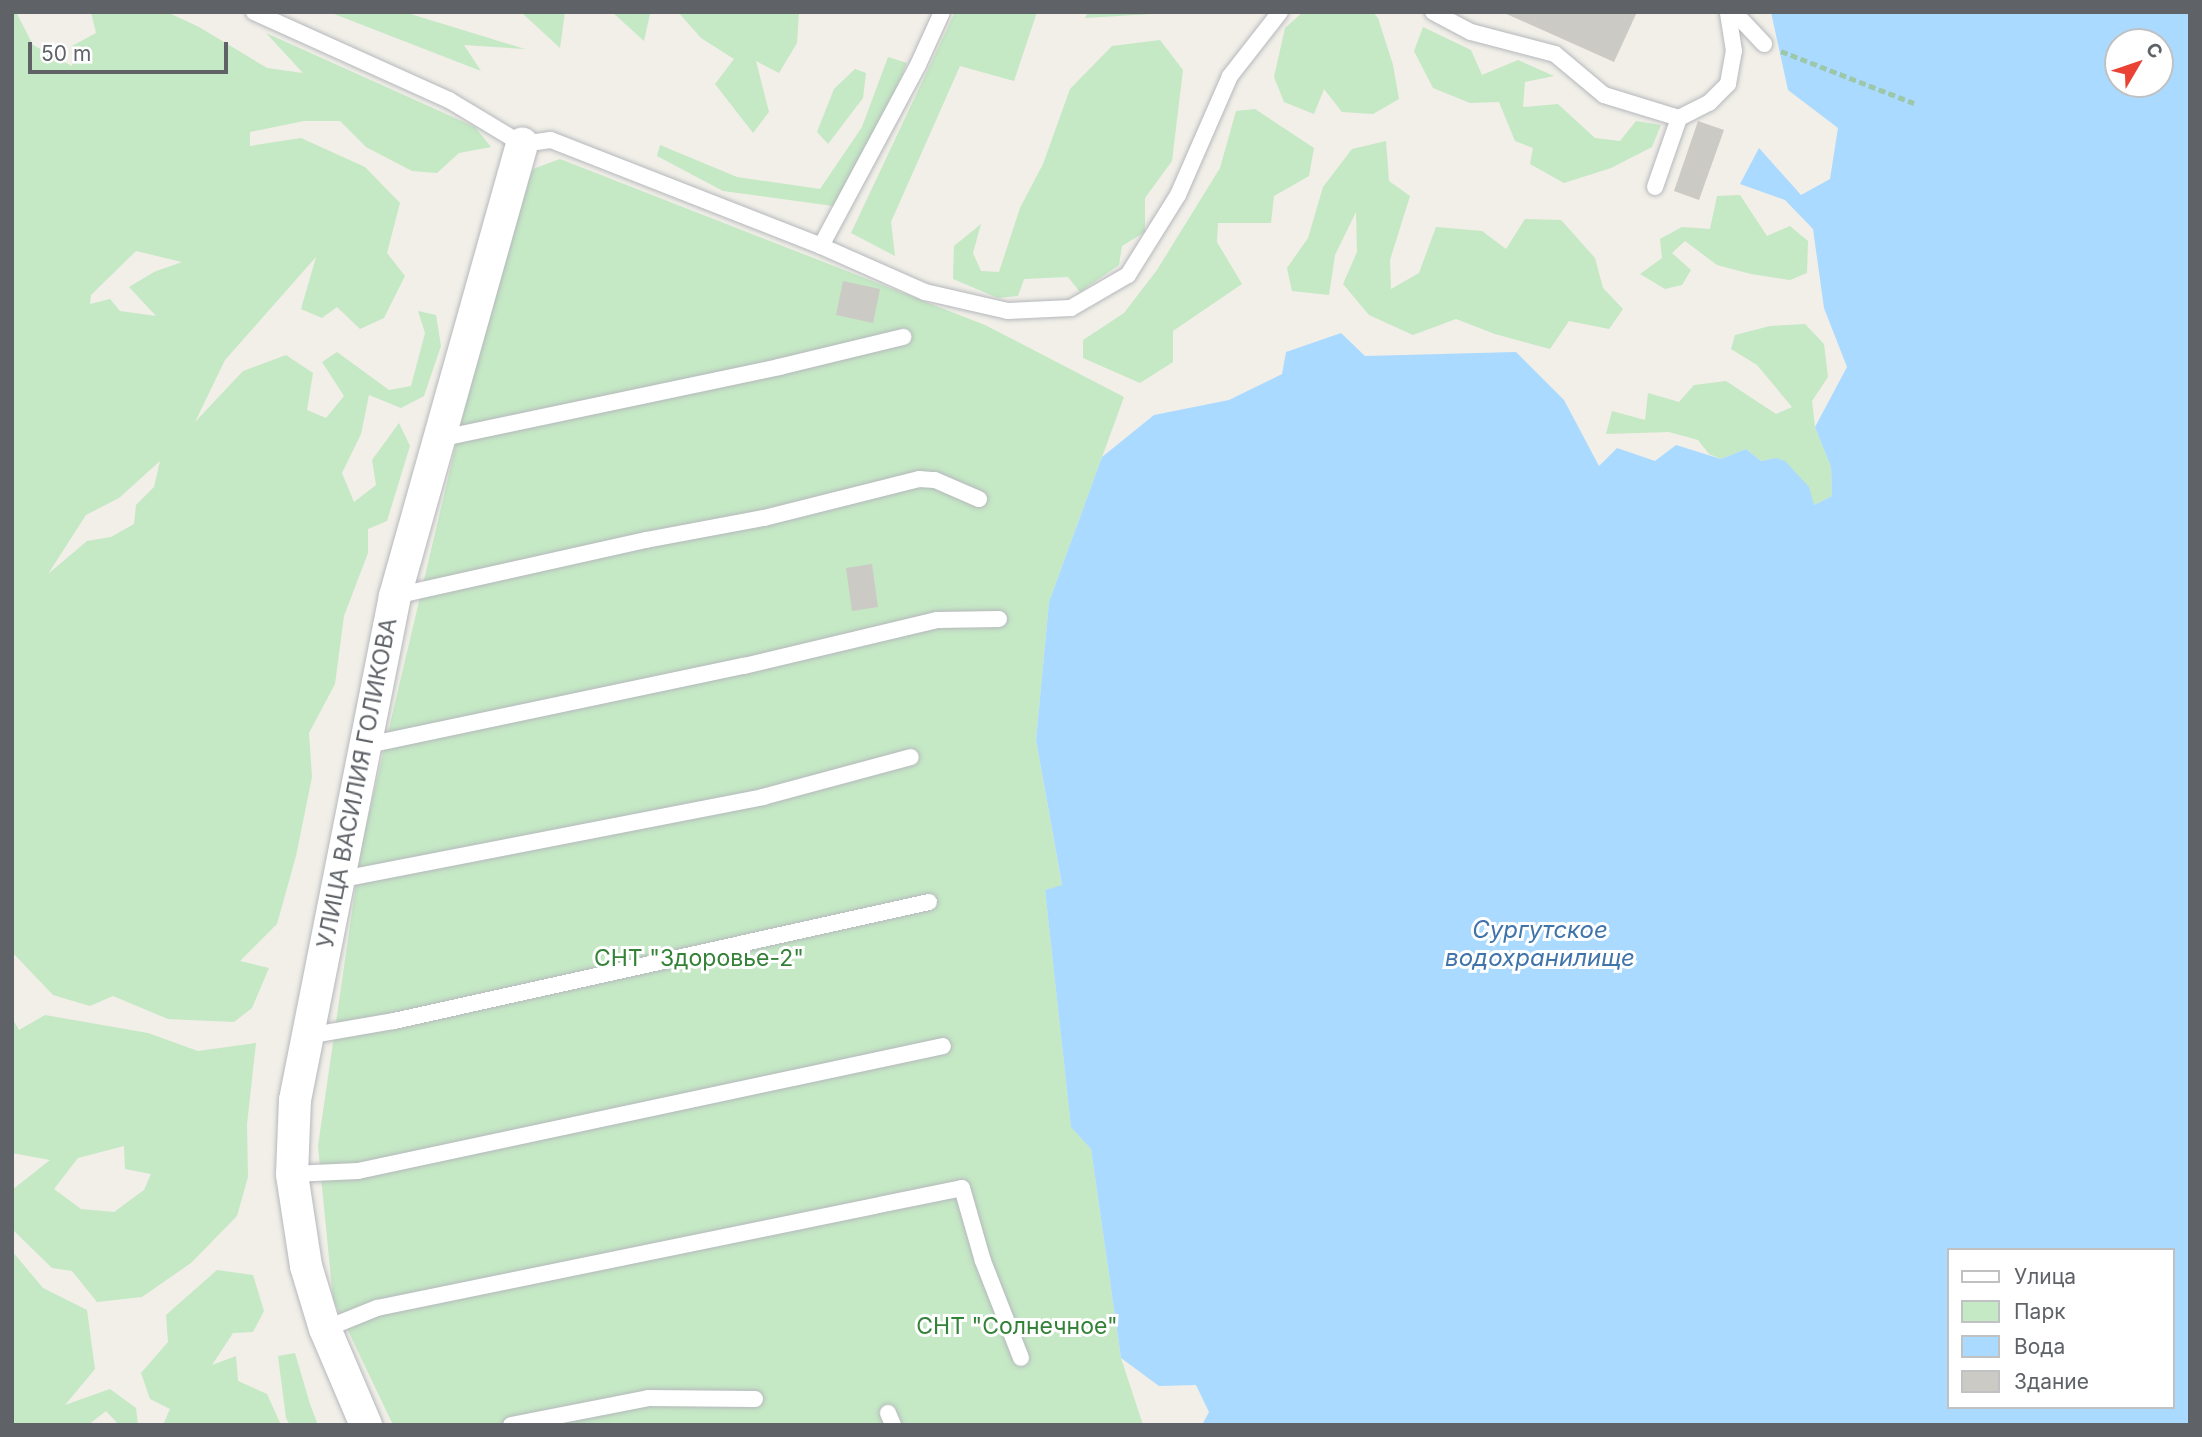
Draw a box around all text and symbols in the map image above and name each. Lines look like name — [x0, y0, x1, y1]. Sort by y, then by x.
scale bar — [32, 28, 231, 72]
north arrow — [2104, 28, 2174, 98]
text: С — [2141, 38, 2168, 63]
text: 50 m — [41, 41, 91, 66]
street label: УЛИЦА ВАСИЛИЯ ГОЛИКОВА — [311, 616, 403, 950]
water label: Сургутское водохранилище — [1445, 916, 1635, 972]
park label: СНТ "Здоровье-2" — [594, 944, 804, 972]
legend — [1946, 1248, 2174, 1409]
text: Улица — [2014, 1264, 2076, 1289]
text: Парк — [2014, 1299, 2066, 1324]
park label: СНТ "Солнечное" — [916, 1312, 1118, 1340]
text: Вода — [2014, 1334, 2065, 1359]
text: Здание — [2014, 1369, 2089, 1394]

